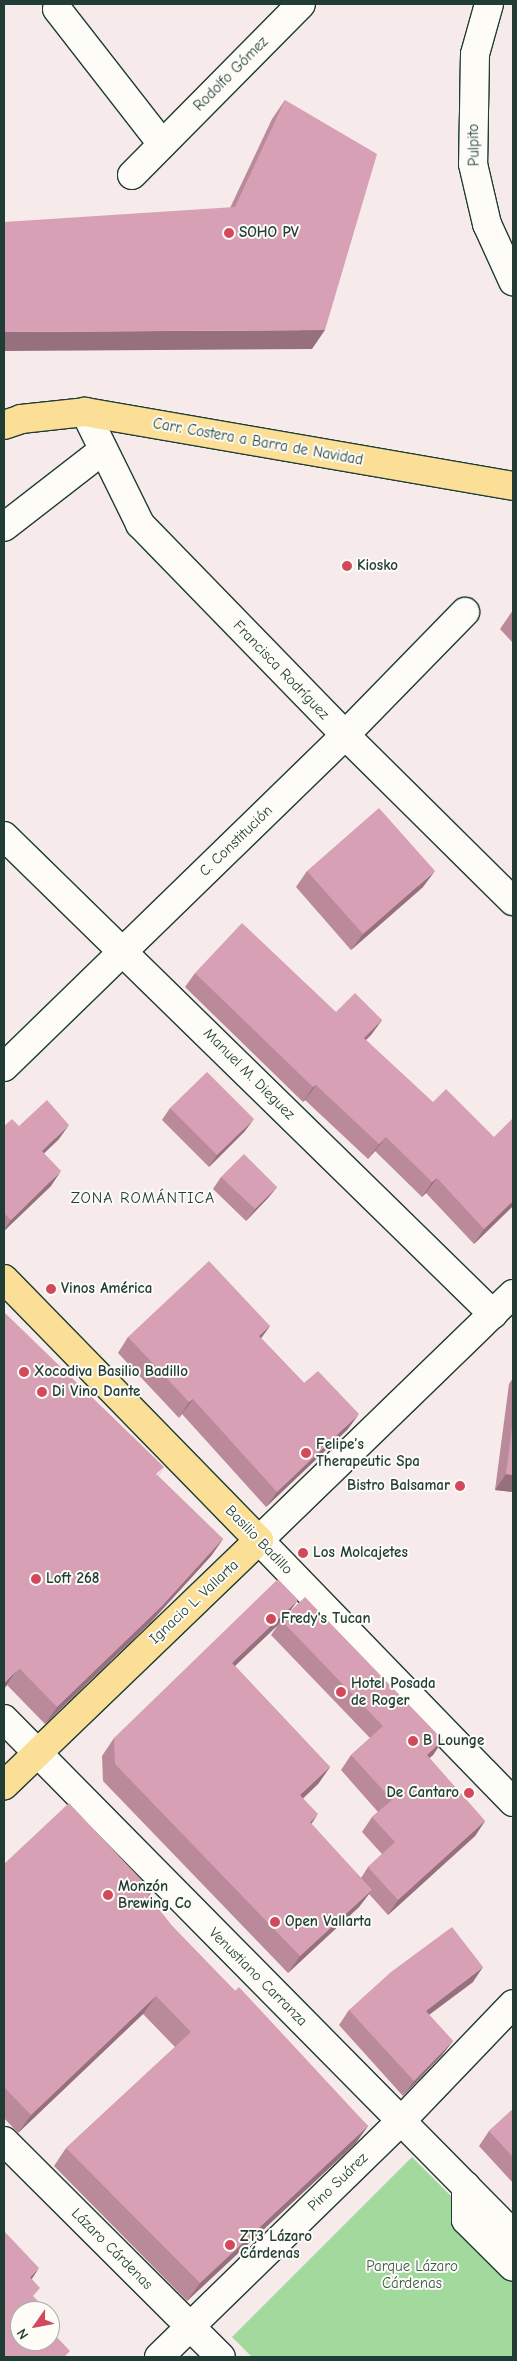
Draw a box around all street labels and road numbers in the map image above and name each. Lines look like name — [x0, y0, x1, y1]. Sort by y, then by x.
street label: Rodolfo Gómez — [190, 33, 272, 115]
street label: Pulpito — [465, 124, 483, 166]
street label: Carr. Costera a Barra de Navidad — [151, 415, 365, 469]
street label: Francisca Rodríguez — [229, 617, 333, 723]
street label: C. Constitución — [196, 802, 276, 880]
street label: Manuel M. Dieguez — [200, 1025, 298, 1123]
street label: Basilio Badillo — [222, 1502, 296, 1578]
street label: Ignacio L. Vallarta — [146, 1556, 242, 1648]
street label: Venustiano Carranza — [205, 1924, 311, 2030]
street label: Pino Suárez — [304, 2149, 372, 2215]
street label: Lázaro Cárdenas — [68, 2205, 156, 2293]

